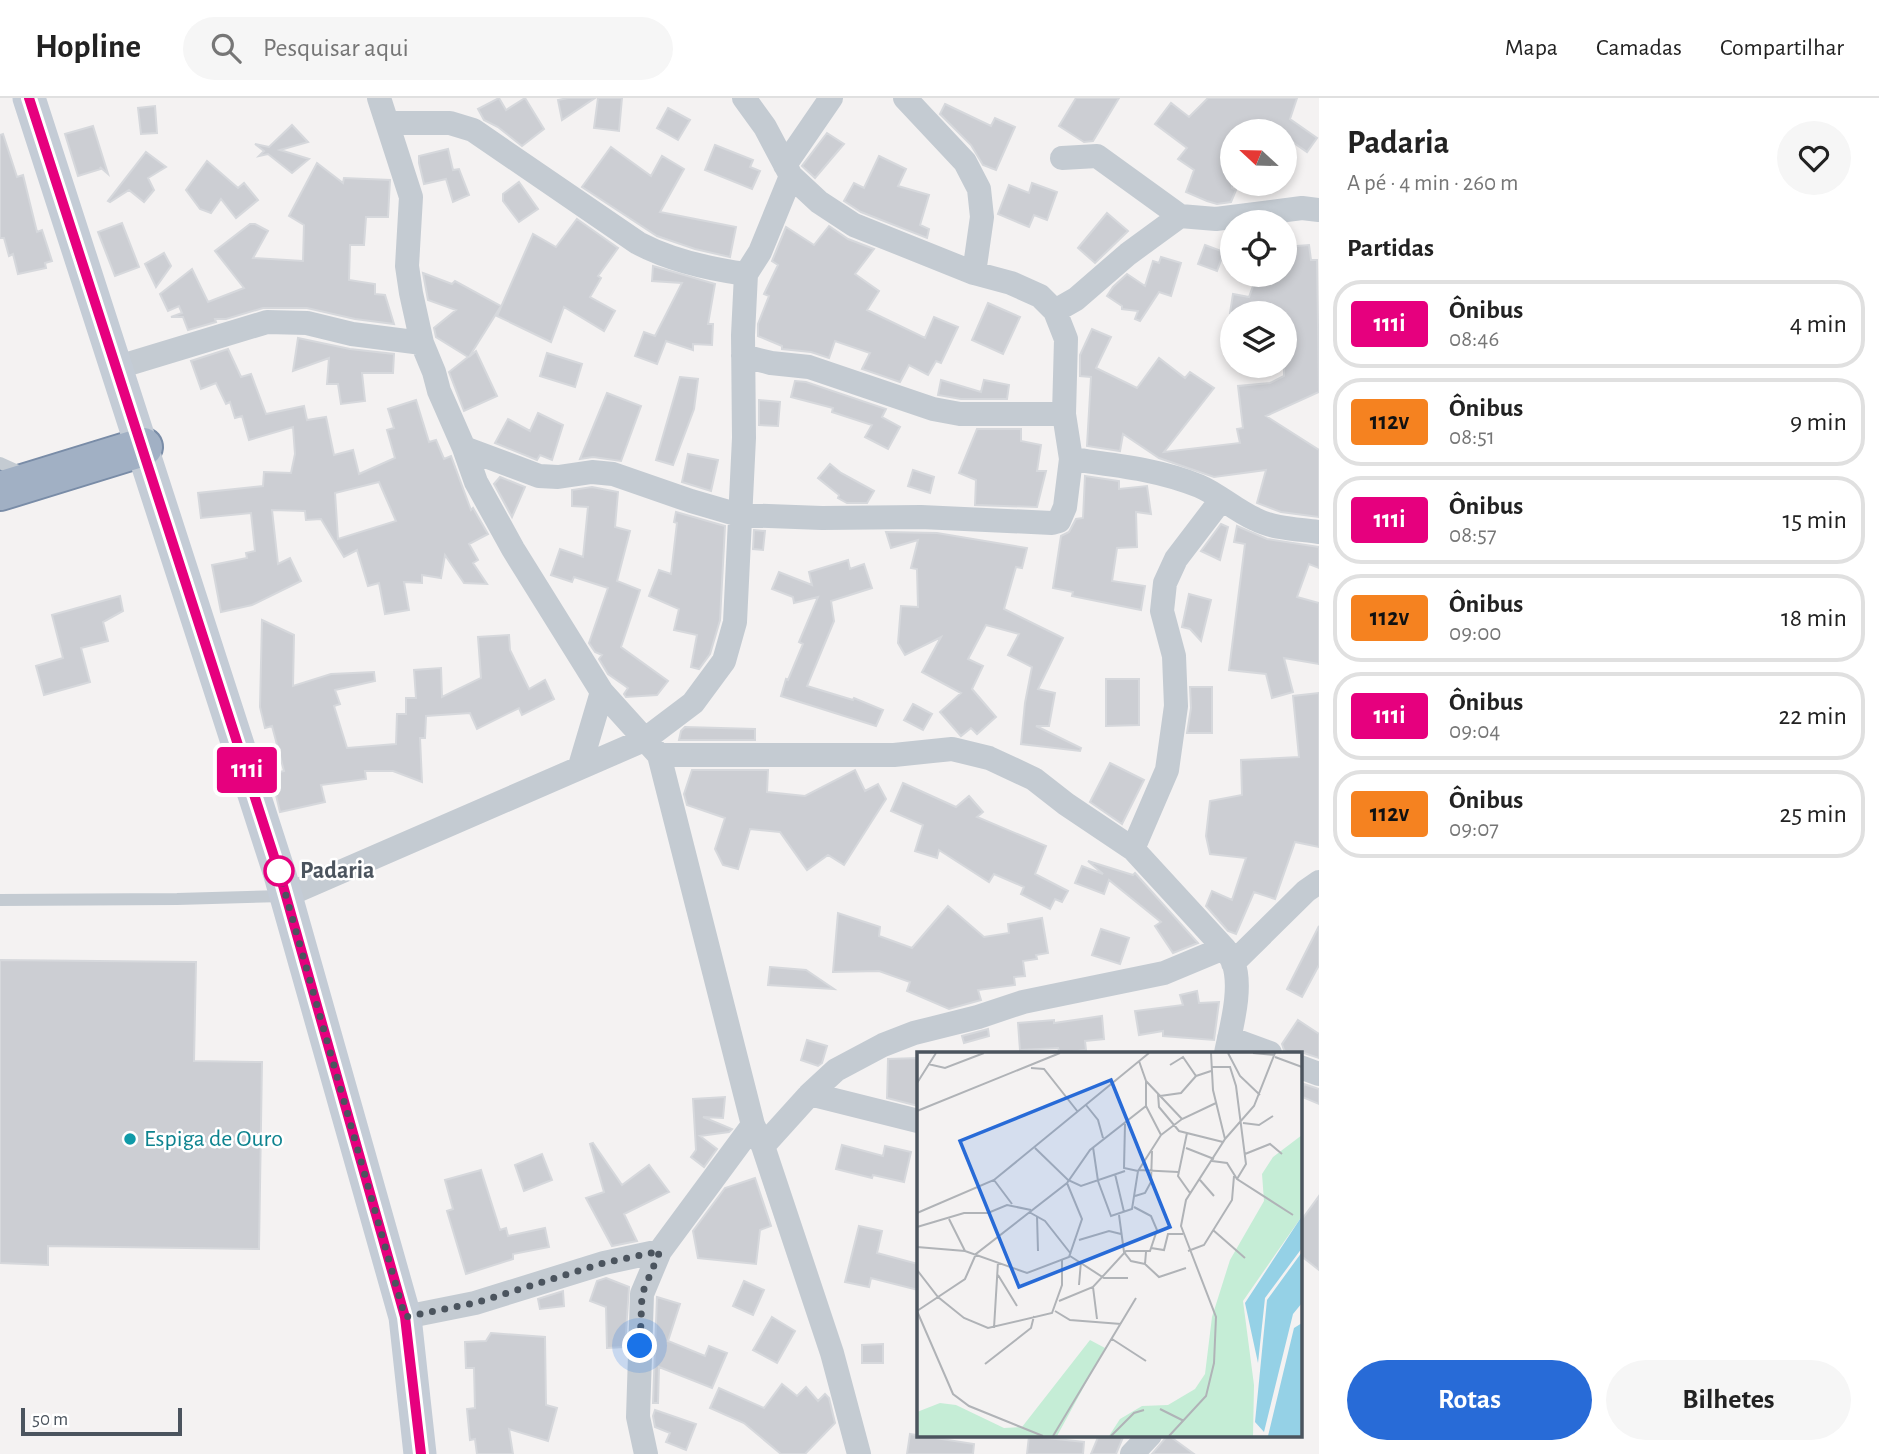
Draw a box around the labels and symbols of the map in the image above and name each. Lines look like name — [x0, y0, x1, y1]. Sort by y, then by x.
north arrow — [1220, 119, 1297, 196]
line badge: 111i — [198, 747, 296, 793]
marker: Padaria — [264, 856, 294, 886]
place label: Padaria — [300, 859, 374, 883]
inset map — [917, 1052, 1302, 1436]
place label: Espiga de Ouro — [144, 1127, 283, 1151]
marker: Espiga de Ouro — [122, 1131, 138, 1147]
your location — [622, 1328, 657, 1363]
scale bar — [21, 1405, 182, 1437]

